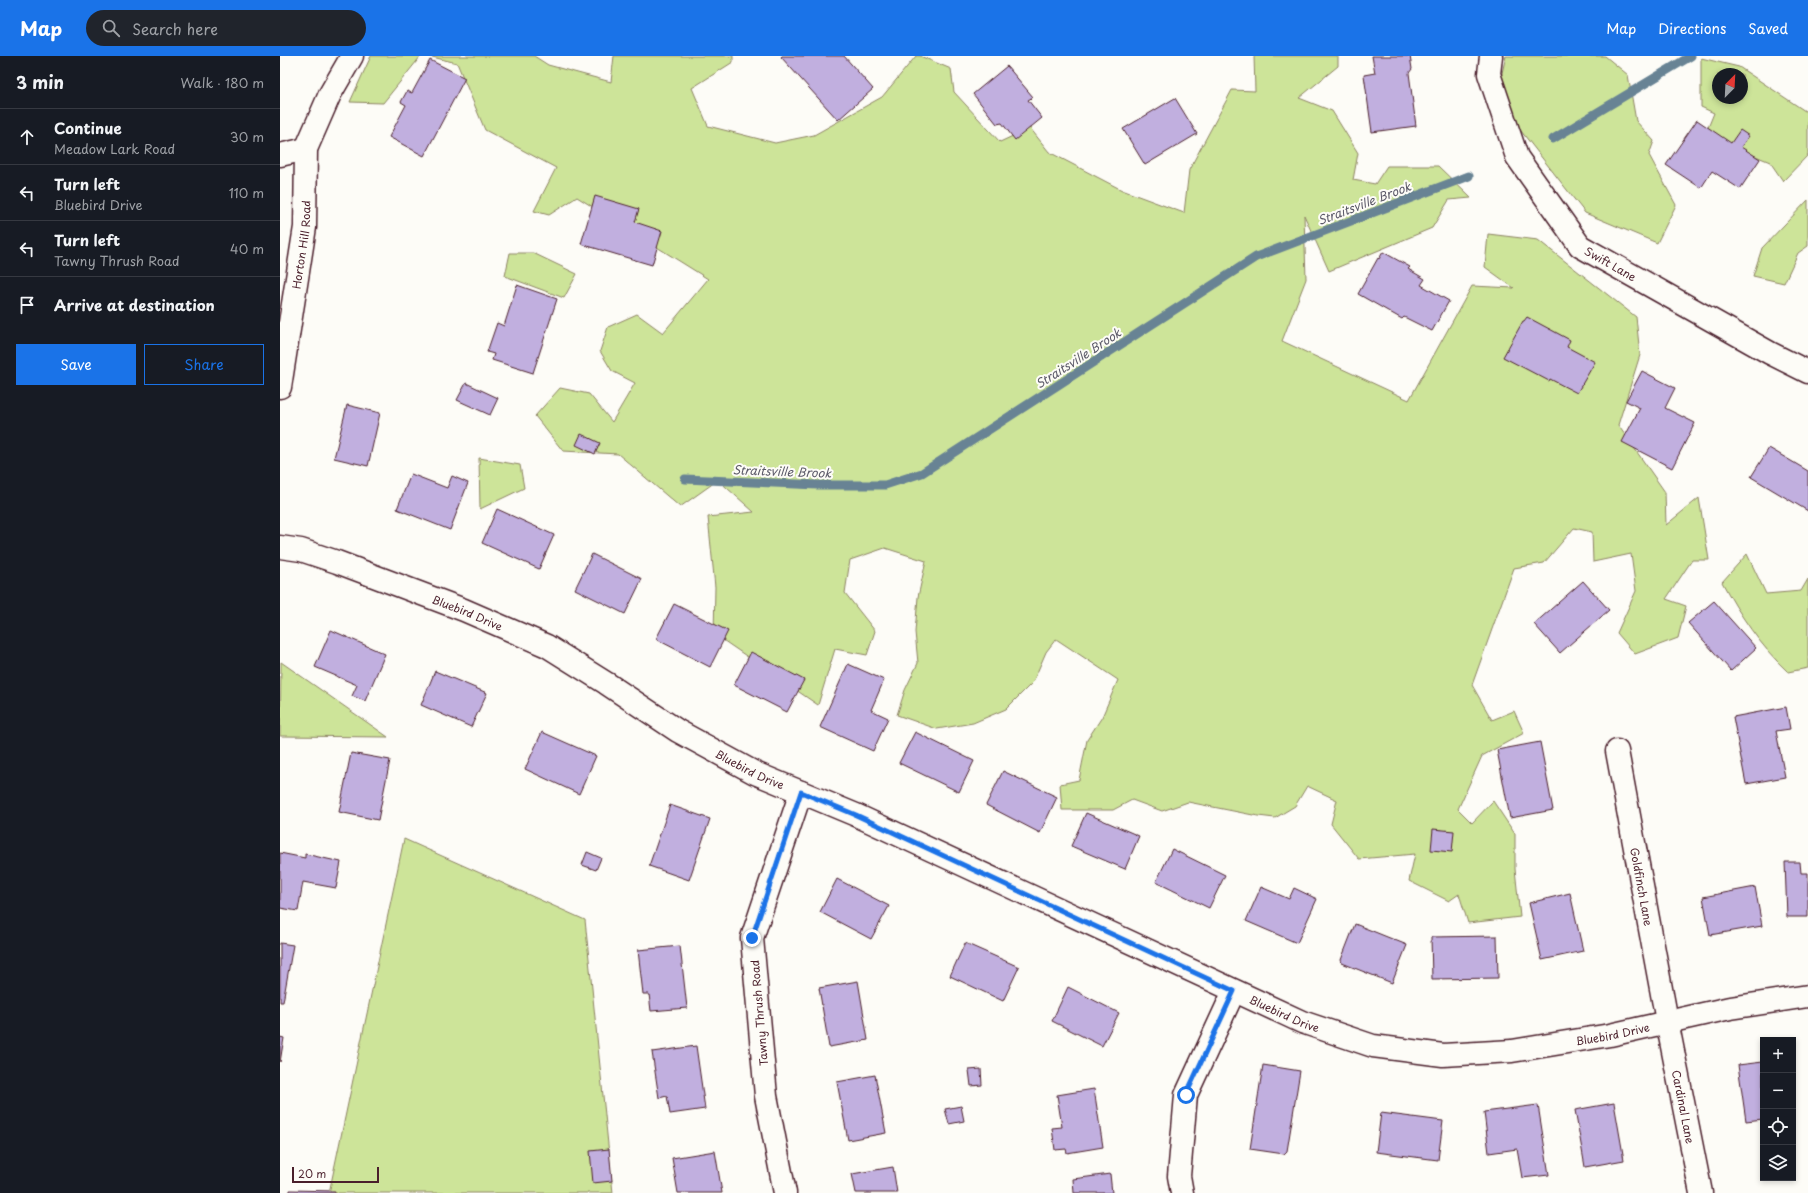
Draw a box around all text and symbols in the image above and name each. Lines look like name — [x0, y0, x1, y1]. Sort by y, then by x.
search box — [86, 10, 366, 46]
text: Map — [20, 14, 62, 42]
icon: search — [100, 17, 122, 39]
text: Search here — [132, 17, 218, 40]
text: Map — [1606, 18, 1636, 39]
text: Directions — [1658, 18, 1726, 39]
text: Saved — [1748, 18, 1788, 39]
north arrow — [1712, 68, 1748, 104]
text: 3 min — [16, 69, 64, 95]
text: Walk · 180 m — [181, 73, 264, 92]
text: Continue — [54, 116, 122, 139]
icon: ahead — [16, 126, 38, 148]
text: 30 m — [230, 127, 264, 146]
text: Meadow Lark Road — [54, 139, 175, 158]
text: Turn left — [54, 172, 120, 195]
water label: Straitsville Brook — [1315, 177, 1414, 229]
icon: left — [16, 182, 38, 204]
text: 110 m — [229, 183, 264, 202]
text: Bluebird Drive — [54, 195, 143, 214]
street label: Horton Hill Road — [287, 200, 314, 290]
text: Turn left — [54, 228, 120, 251]
icon: left — [16, 238, 38, 260]
text: 40 m — [230, 239, 264, 258]
street label: Swift Lane — [1582, 242, 1640, 285]
text: Tawny Thrush Road — [54, 251, 180, 270]
text: Arrive at destination — [54, 293, 215, 316]
icon: arrive — [16, 294, 38, 316]
water label: Straitsville Brook — [1032, 323, 1125, 392]
button: Save — [16, 344, 136, 385]
button: Share — [144, 344, 264, 385]
water label: Straitsville Brook — [732, 460, 833, 482]
street label: Bluebird Drive — [430, 590, 506, 634]
street label: Bluebird Drive — [712, 745, 787, 793]
street label: Goldfinch Lane — [1627, 846, 1658, 927]
route end — [743, 929, 761, 947]
street label: Tawny Thrush Road — [746, 959, 772, 1067]
street label: Bluebird Drive — [1247, 990, 1322, 1036]
street label: Bluebird Drive — [1574, 1018, 1651, 1049]
map controls — [1760, 1037, 1796, 1181]
button: + — [1760, 1037, 1796, 1073]
street label: Cardinal Lane — [1668, 1068, 1700, 1145]
button: − — [1760, 1073, 1796, 1109]
route start — [1177, 1086, 1195, 1104]
button: locate — [1760, 1109, 1796, 1145]
button: layers — [1760, 1145, 1796, 1181]
scale bar — [292, 1165, 379, 1184]
text: 20 m — [298, 1165, 326, 1182]

